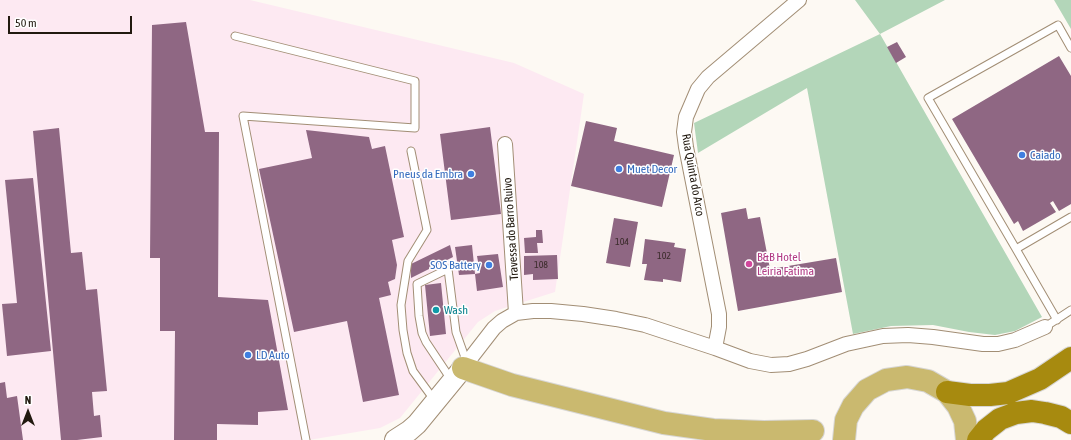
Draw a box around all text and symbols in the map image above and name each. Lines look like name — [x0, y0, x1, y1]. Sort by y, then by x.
scale bar — [10, 8, 134, 34]
text: 50 m — [15, 16, 37, 30]
street label: Rua Quinta do Arco — [679, 133, 707, 217]
place label: Caiado — [1030, 148, 1061, 162]
marker: Caiado — [1017, 150, 1027, 160]
place label: Muet Decor — [627, 162, 677, 176]
marker: Muet Decor — [614, 164, 624, 174]
place label: Pneus da Embra — [393, 167, 463, 181]
marker: Pneus da Embra — [466, 169, 476, 179]
street label: Travessa do Barro Ruivo — [500, 177, 522, 281]
house number: 104 — [615, 236, 629, 248]
house number: 102 — [657, 250, 671, 262]
place label: B&B Hotel Leiria Fatima — [757, 250, 814, 278]
place label: SOS Battery — [430, 258, 481, 272]
house number: 108 — [534, 259, 548, 271]
marker: B&B Hotel Leiria Fatima — [744, 259, 754, 269]
marker: SOS Battery — [484, 260, 494, 270]
place label: Wash — [444, 303, 468, 317]
marker: Wash — [431, 305, 441, 315]
place label: LD Auto — [256, 348, 290, 362]
marker: LD Auto — [243, 350, 253, 360]
north arrow — [8, 392, 48, 432]
text: N — [25, 394, 31, 406]

